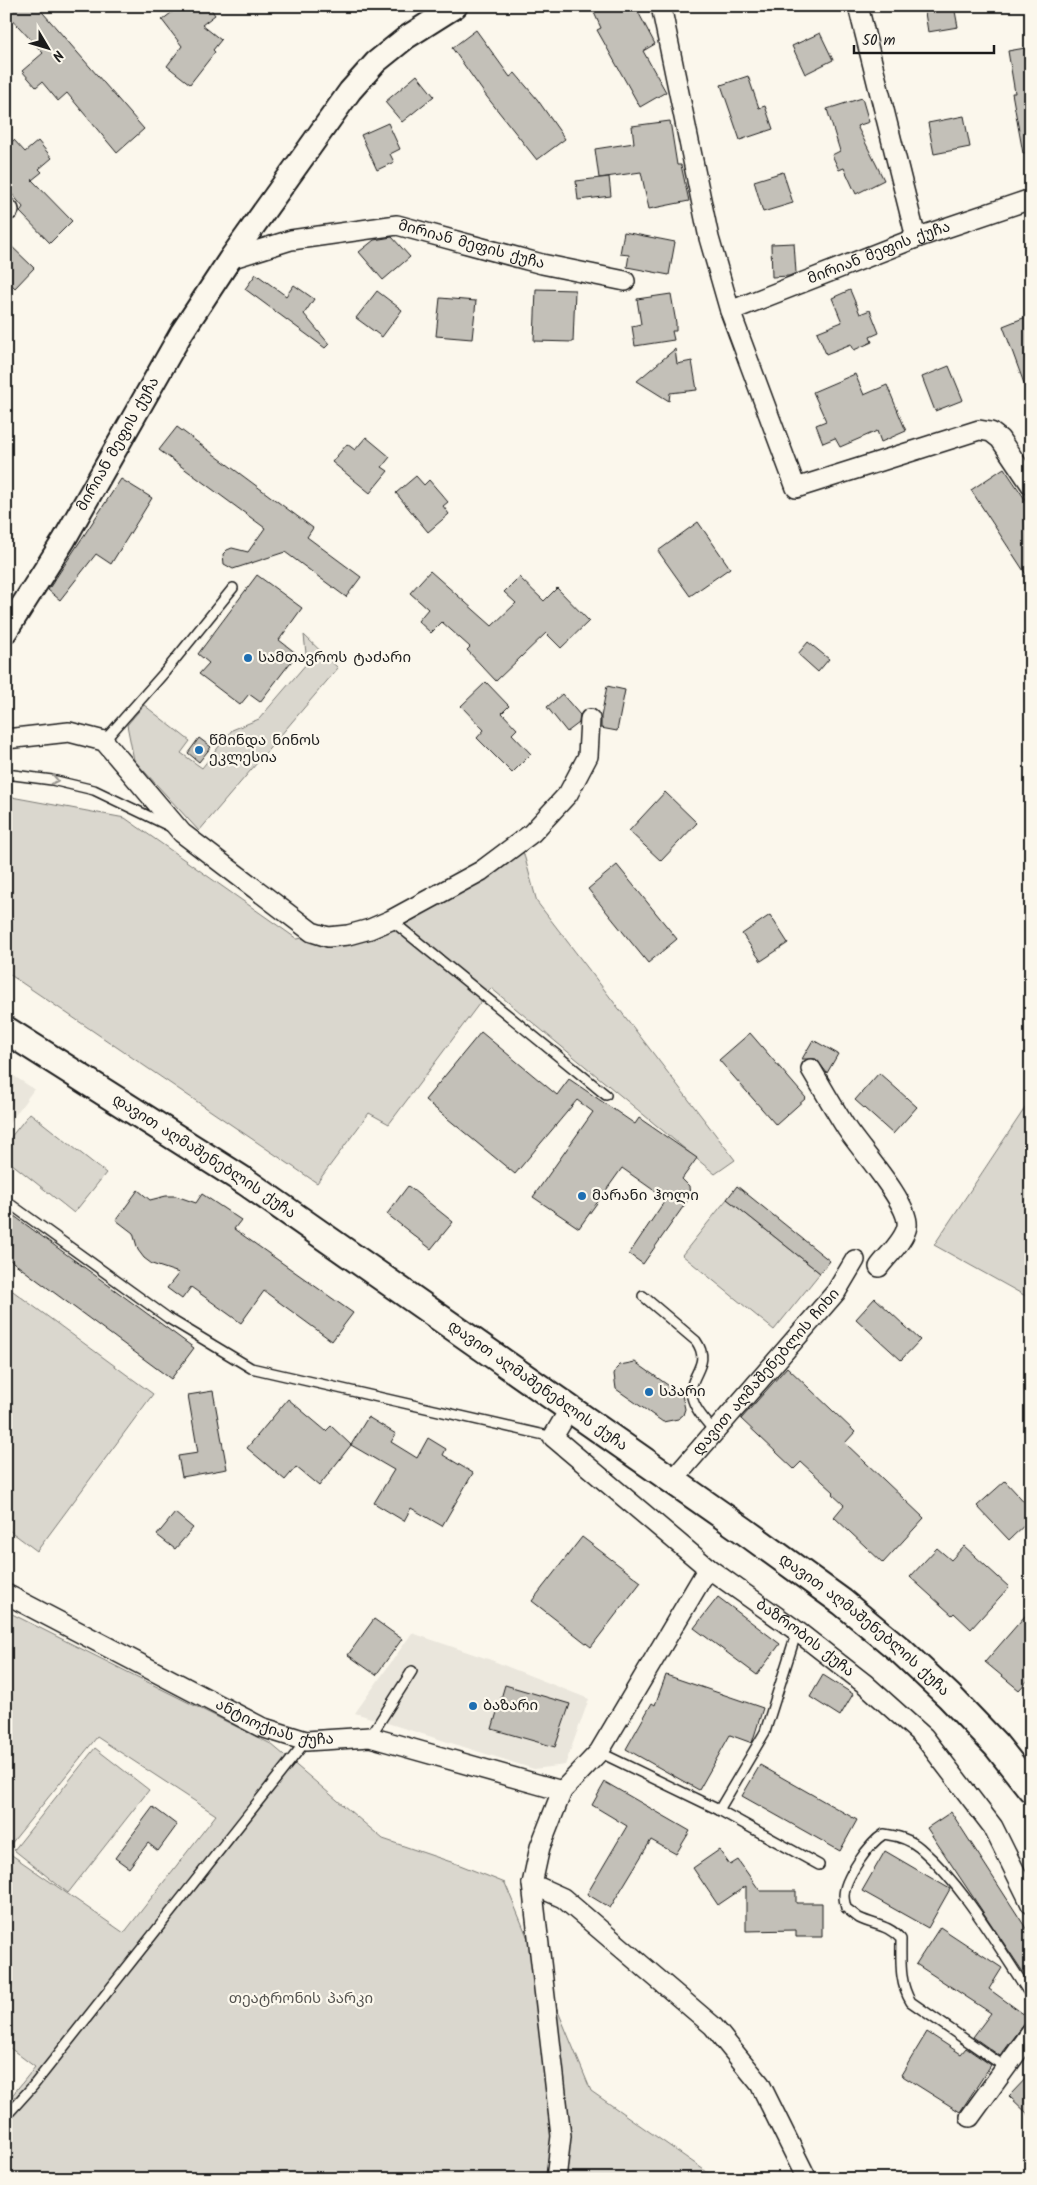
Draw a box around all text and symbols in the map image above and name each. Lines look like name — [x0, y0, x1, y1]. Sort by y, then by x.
north arrow — [22, 22, 72, 72]
scale bar — [854, 22, 994, 54]
text: 50 m — [862, 29, 896, 53]
text: N — [46, 45, 69, 66]
street label: მირიან მეფის ქუჩა — [395, 214, 547, 276]
street label: მირიან მეფის ქუჩა — [804, 215, 954, 291]
street label: მირიან მეფის ქუჩა — [71, 373, 166, 516]
place label: სამთავროს ტაძარი — [258, 646, 411, 670]
marker: სამთავროს ტაძარი — [242, 652, 254, 664]
place label: წმინდა ნინოს ეკლესია — [209, 729, 320, 770]
marker: წმინდა ნინოს ეკლესია — [193, 744, 205, 756]
one-way arrow — [50, 775, 59, 785]
street label: დავით აღმაშენებლის ქუჩა — [107, 1088, 301, 1225]
place label: მარანი ჰოლი — [592, 1184, 699, 1208]
marker: მარანი ჰოლი — [576, 1190, 588, 1202]
street label: დავით აღმაშენებლის ჩიხი — [687, 1283, 846, 1461]
street label: დავით აღმაშენებლის ქუჩა — [443, 1315, 632, 1458]
place label: სპარი — [659, 1380, 706, 1404]
marker: სპარი — [643, 1386, 655, 1398]
street label: დავით აღმაშენებლის ქუჩა — [774, 1548, 955, 1702]
street label: ბაზრობის ქუჩა — [750, 1593, 859, 1683]
street label: ანტიოქიას ქუჩა — [211, 1693, 335, 1753]
place label: ბაზარი — [483, 1694, 538, 1718]
marker: ბაზარი — [467, 1700, 479, 1712]
park label: თეატრონის პარკი — [229, 1987, 373, 2011]

